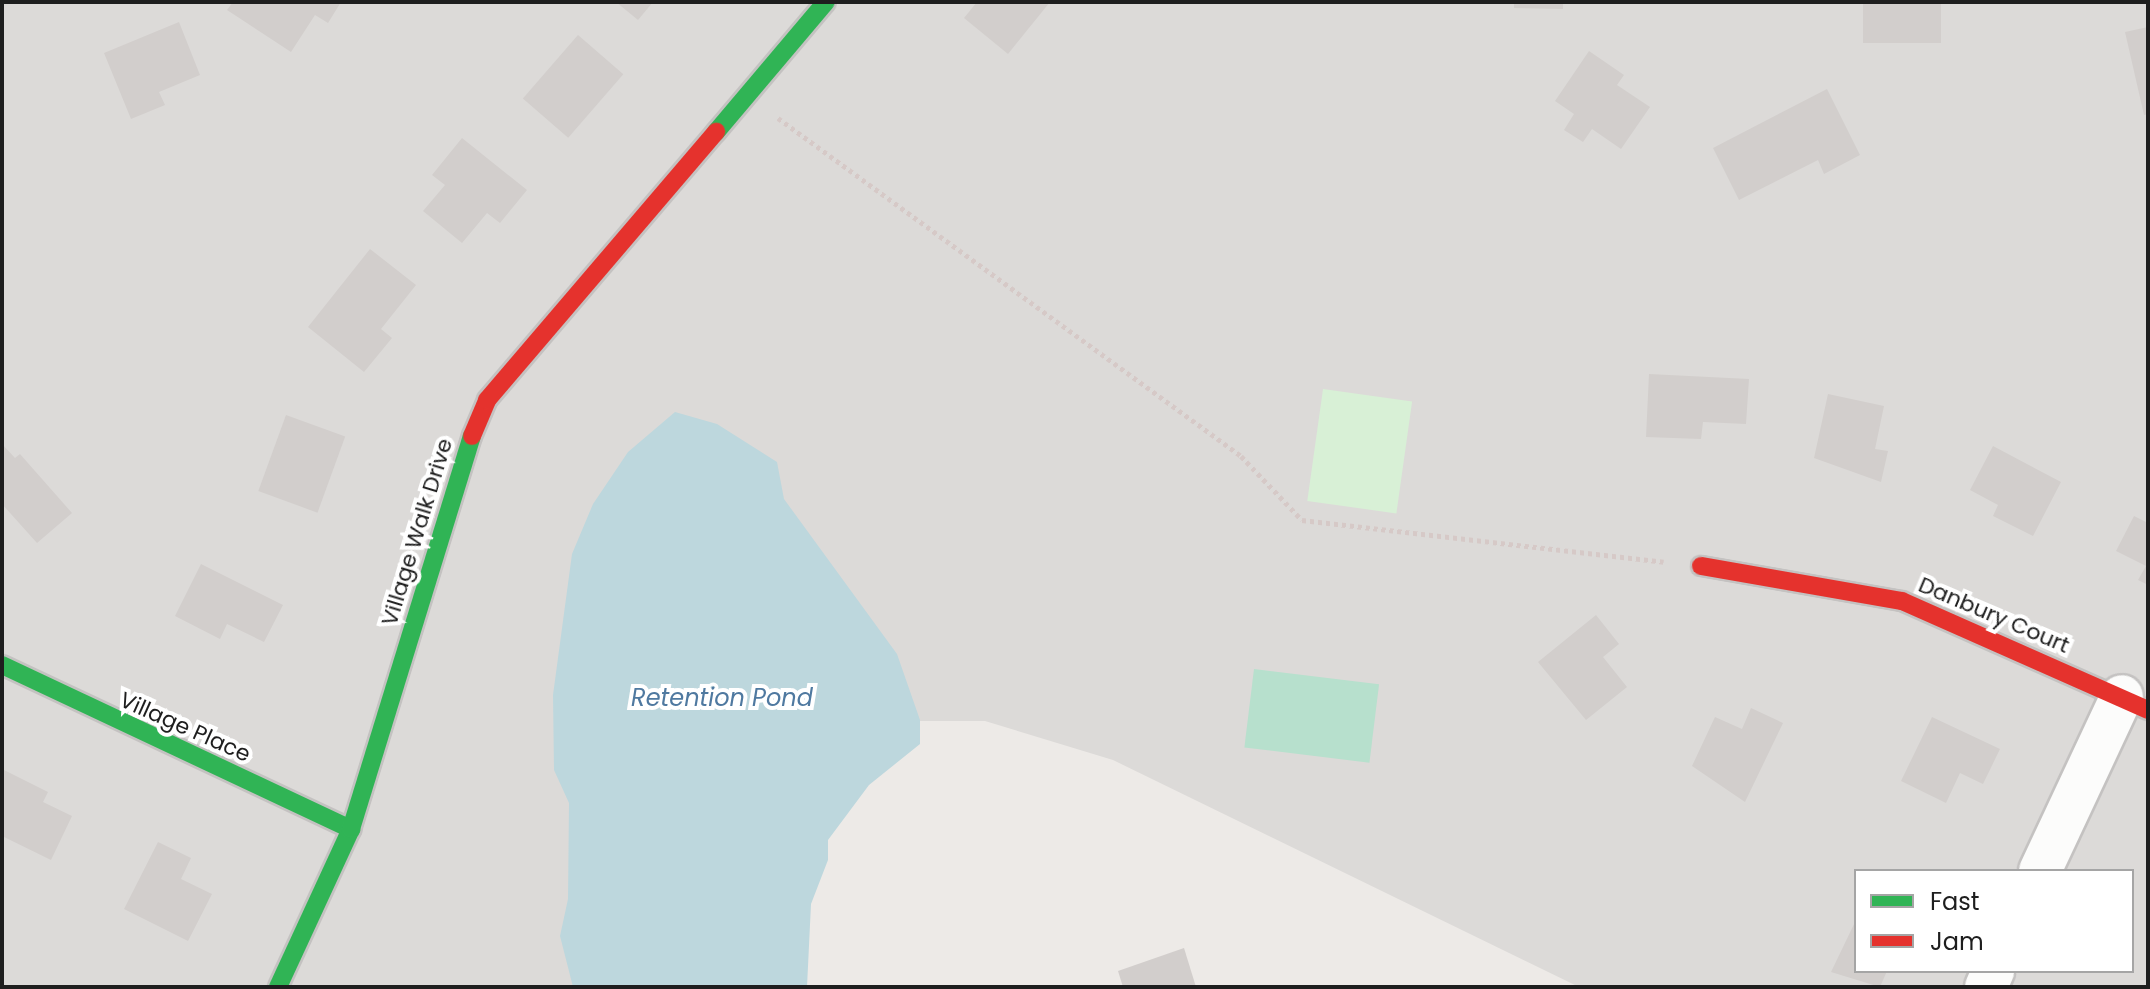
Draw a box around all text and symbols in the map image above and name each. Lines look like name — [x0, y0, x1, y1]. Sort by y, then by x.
street label: Village Walk Drive — [376, 435, 458, 629]
street label: Danbury Court — [1915, 571, 2073, 659]
water label: Retention Pond — [631, 684, 813, 712]
street label: Village Place — [116, 686, 254, 768]
legend — [1854, 869, 2134, 973]
text: Fast — [1930, 885, 1980, 918]
text: Jam — [1930, 925, 1984, 958]

